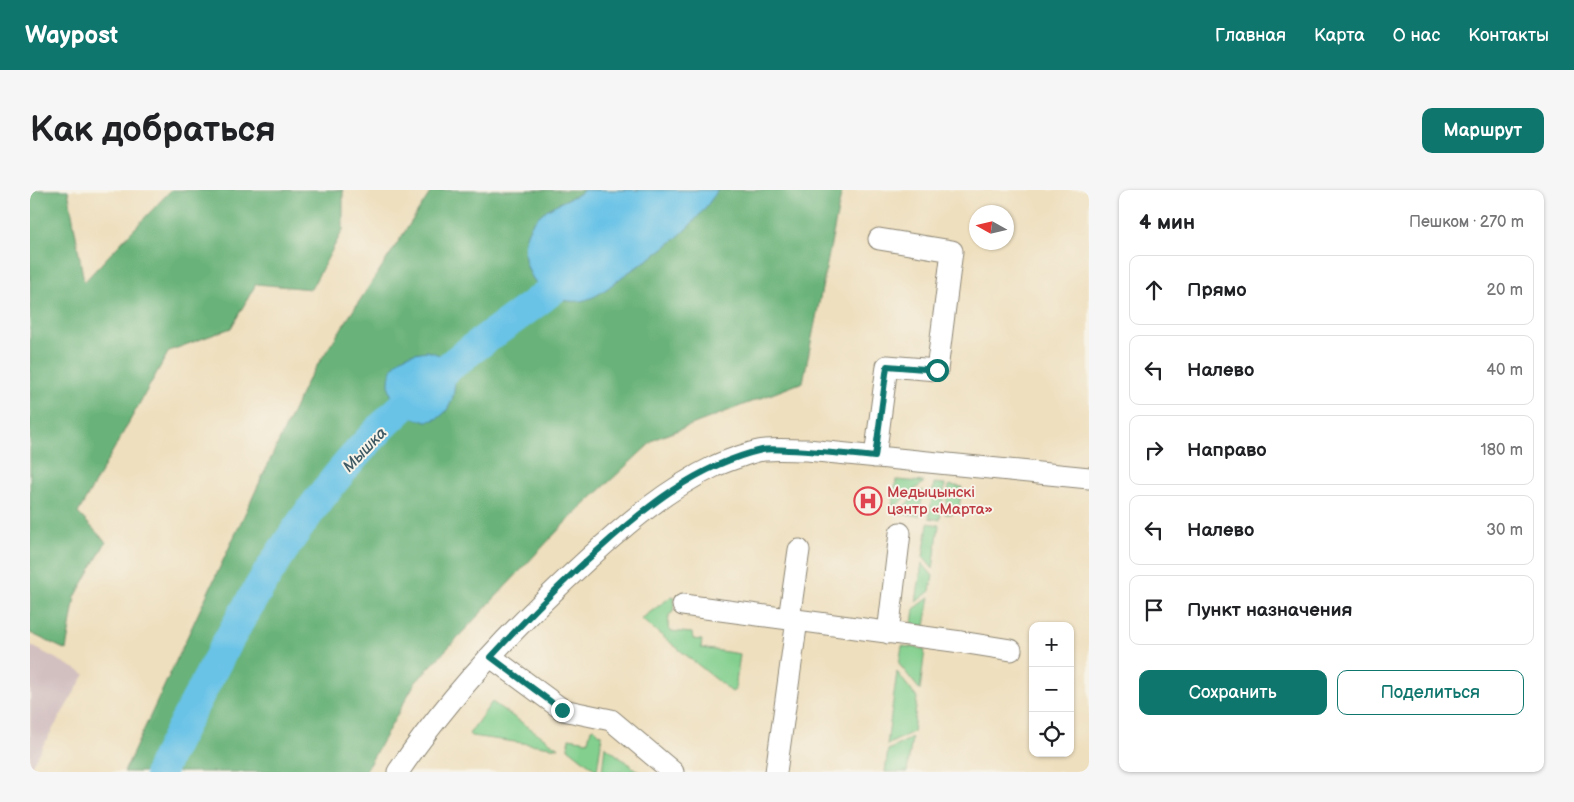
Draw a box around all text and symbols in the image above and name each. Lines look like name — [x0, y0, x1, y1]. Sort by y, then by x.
text: Waypost — [25, 21, 118, 50]
text: Главная — [1215, 25, 1286, 46]
text: Карта — [1314, 25, 1365, 46]
text: О нас — [1393, 25, 1440, 46]
text: Контакты — [1468, 25, 1549, 46]
button: Маршрут — [1422, 108, 1544, 153]
text: Как добраться — [30, 109, 276, 152]
north arrow — [969, 205, 1014, 250]
text: 4 мин — [1139, 210, 1195, 235]
text: Пешком · 270 m — [1409, 213, 1524, 232]
icon: ahead — [1140, 276, 1168, 304]
text: Прямо — [1187, 279, 1247, 302]
text: 20 m — [1487, 281, 1523, 300]
icon: left — [1140, 356, 1168, 384]
route start — [926, 359, 949, 382]
text: Налево — [1187, 359, 1254, 382]
text: 40 m — [1486, 361, 1523, 380]
water label: Мышка — [339, 424, 391, 476]
icon: right — [1140, 436, 1168, 464]
text: Направо — [1187, 439, 1267, 462]
text: 180 m — [1481, 441, 1523, 460]
place label: Медыцынскі цэнтр «Марта» — [887, 483, 993, 519]
hospital icon: Медыцынскі цэнтр «Марта» — [853, 486, 883, 516]
icon: left — [1140, 516, 1168, 544]
text: Налево — [1187, 519, 1254, 542]
text: 30 m — [1486, 521, 1523, 540]
icon: arrive — [1140, 596, 1168, 624]
text: Пункт назначения — [1187, 599, 1352, 622]
map controls — [1029, 622, 1074, 757]
button: + — [1029, 622, 1074, 667]
button: − — [1029, 667, 1074, 712]
button: Сохранить — [1139, 670, 1327, 715]
button: Поделиться — [1337, 670, 1524, 715]
route end — [551, 699, 574, 722]
button: locate — [1029, 712, 1074, 757]

